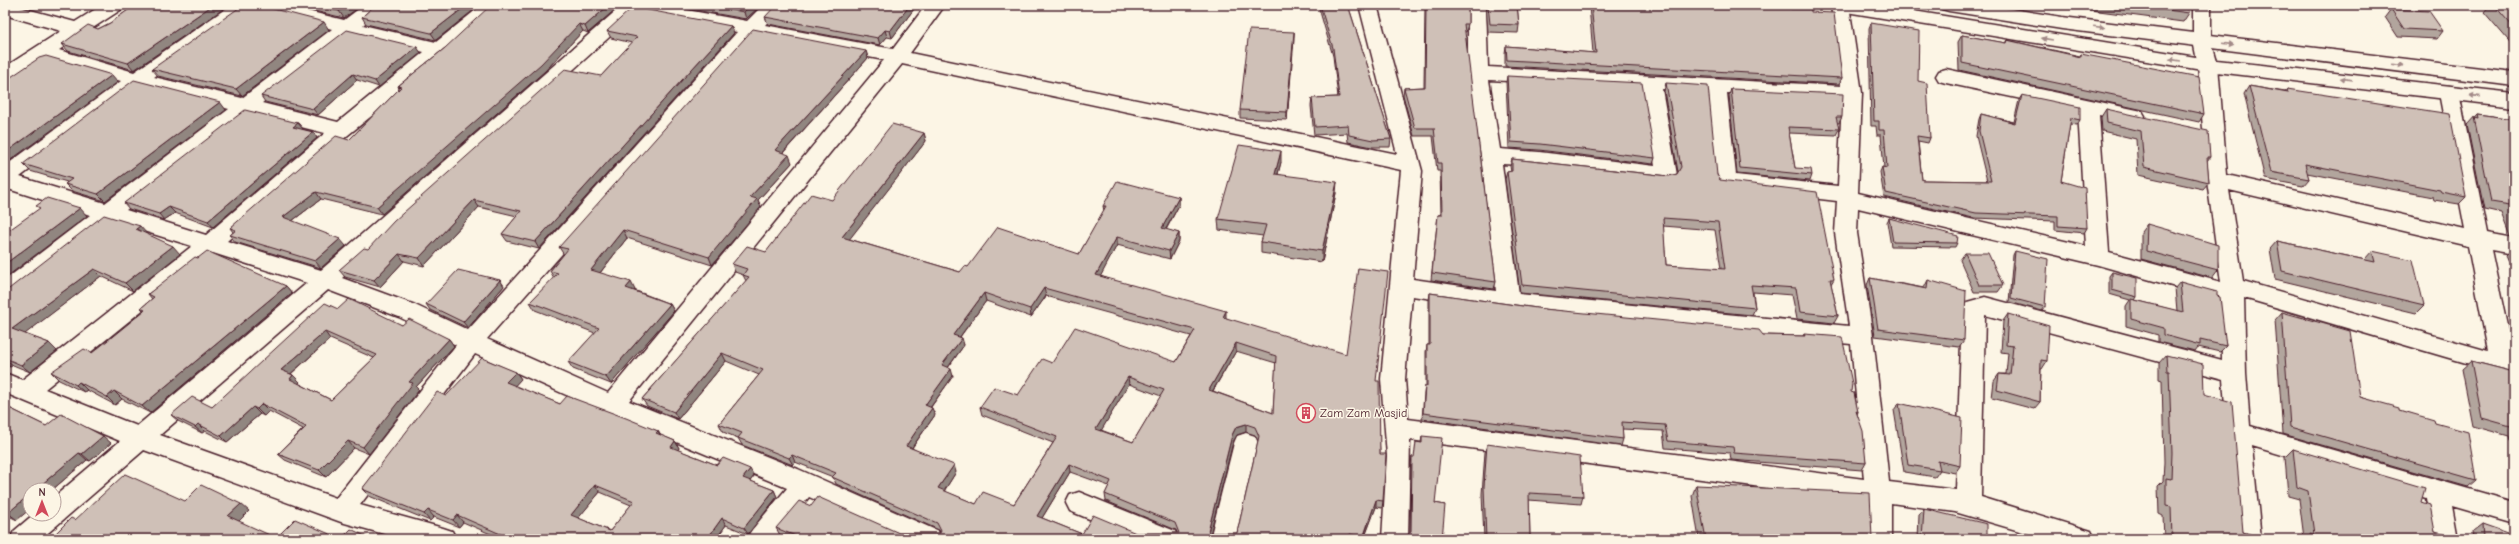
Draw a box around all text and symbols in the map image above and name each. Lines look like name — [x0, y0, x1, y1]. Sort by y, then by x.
one-way arrow — [2093, 24, 2105, 30]
one-way arrow — [2041, 36, 2053, 42]
one-way arrow — [2222, 41, 2234, 47]
one-way arrow — [2169, 56, 2182, 62]
one-way arrow — [2392, 62, 2404, 68]
one-way arrow — [2340, 76, 2352, 82]
one-way arrow — [2469, 92, 2481, 99]
building icon: Zam Zam Masjid — [1295, 402, 1317, 424]
place label: Zam Zam Masjid — [1320, 406, 1407, 420]
north arrow — [22, 482, 62, 522]
text: N — [38, 486, 46, 499]

